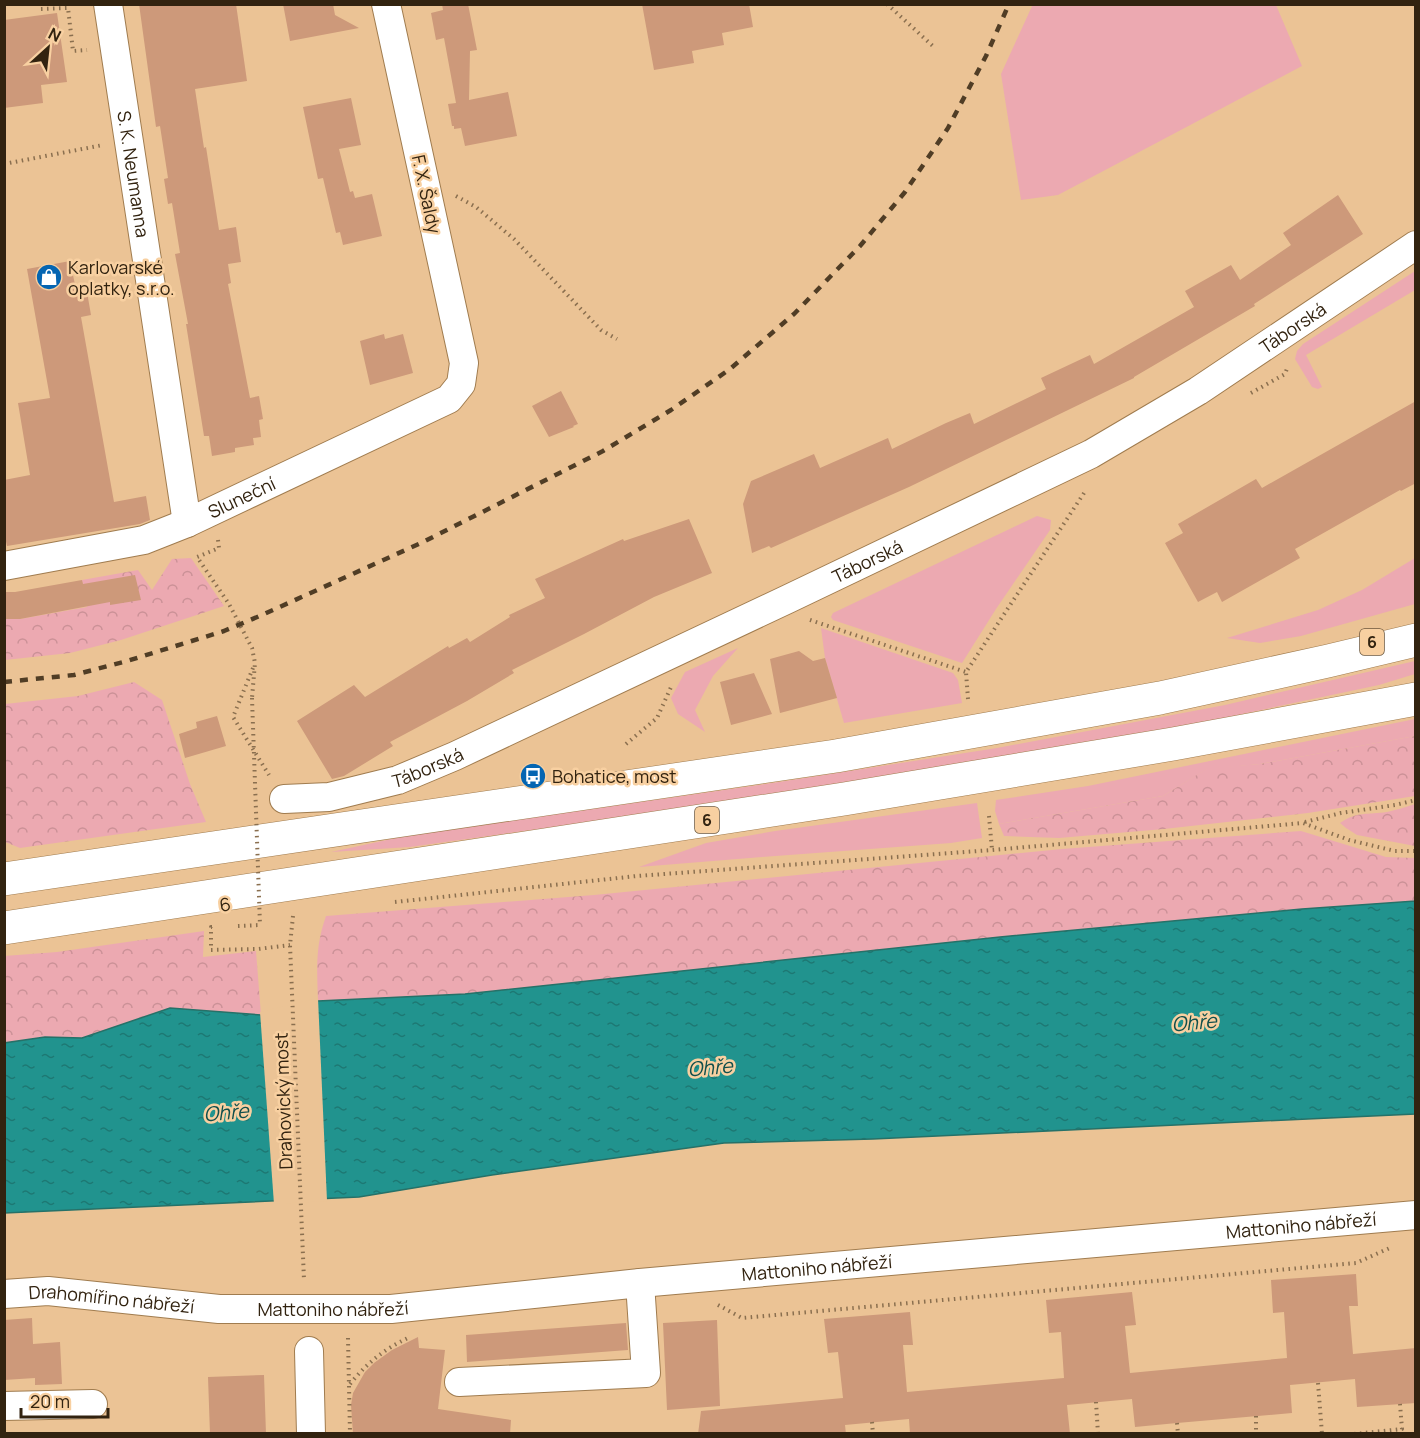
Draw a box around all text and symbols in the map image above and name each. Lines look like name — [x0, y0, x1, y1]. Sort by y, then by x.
north arrow — [18, 18, 78, 78]
text: N — [45, 22, 65, 47]
street label: S. K. Neumanna — [112, 109, 155, 239]
street label: F. X. Šaldy — [407, 153, 447, 236]
place label: Karlovarské oplatky, s.r.o. — [68, 255, 175, 300]
shop icon: Karlovarské oplatky, s.r.o. — [34, 262, 64, 292]
street label: Táborská — [1255, 297, 1331, 359]
street label: Sluneční — [204, 471, 279, 523]
street label: Táborská — [828, 534, 906, 588]
road number: 6 — [1360, 629, 1384, 655]
street label: Táborská — [390, 742, 467, 793]
bus stop icon: Bohatice, most — [518, 761, 548, 791]
place label: Bohatice, most — [552, 764, 676, 788]
road number: 6 — [695, 807, 719, 833]
street label: 6 — [218, 891, 232, 917]
water label: Ohře — [1170, 1006, 1219, 1037]
street label: Drahovický most — [269, 1032, 297, 1170]
water label: Ohře — [686, 1051, 735, 1082]
water label: Ohře — [202, 1096, 251, 1127]
street label: Mattoniho nábřeží — [1225, 1207, 1377, 1244]
street label: Mattoniho nábřeží — [741, 1249, 893, 1286]
street label: Drahomířino nábřeží — [28, 1279, 196, 1318]
street label: Mattoniho nábřeží — [257, 1295, 410, 1321]
scale bar — [21, 1381, 108, 1419]
text: 20 m — [30, 1389, 70, 1413]

